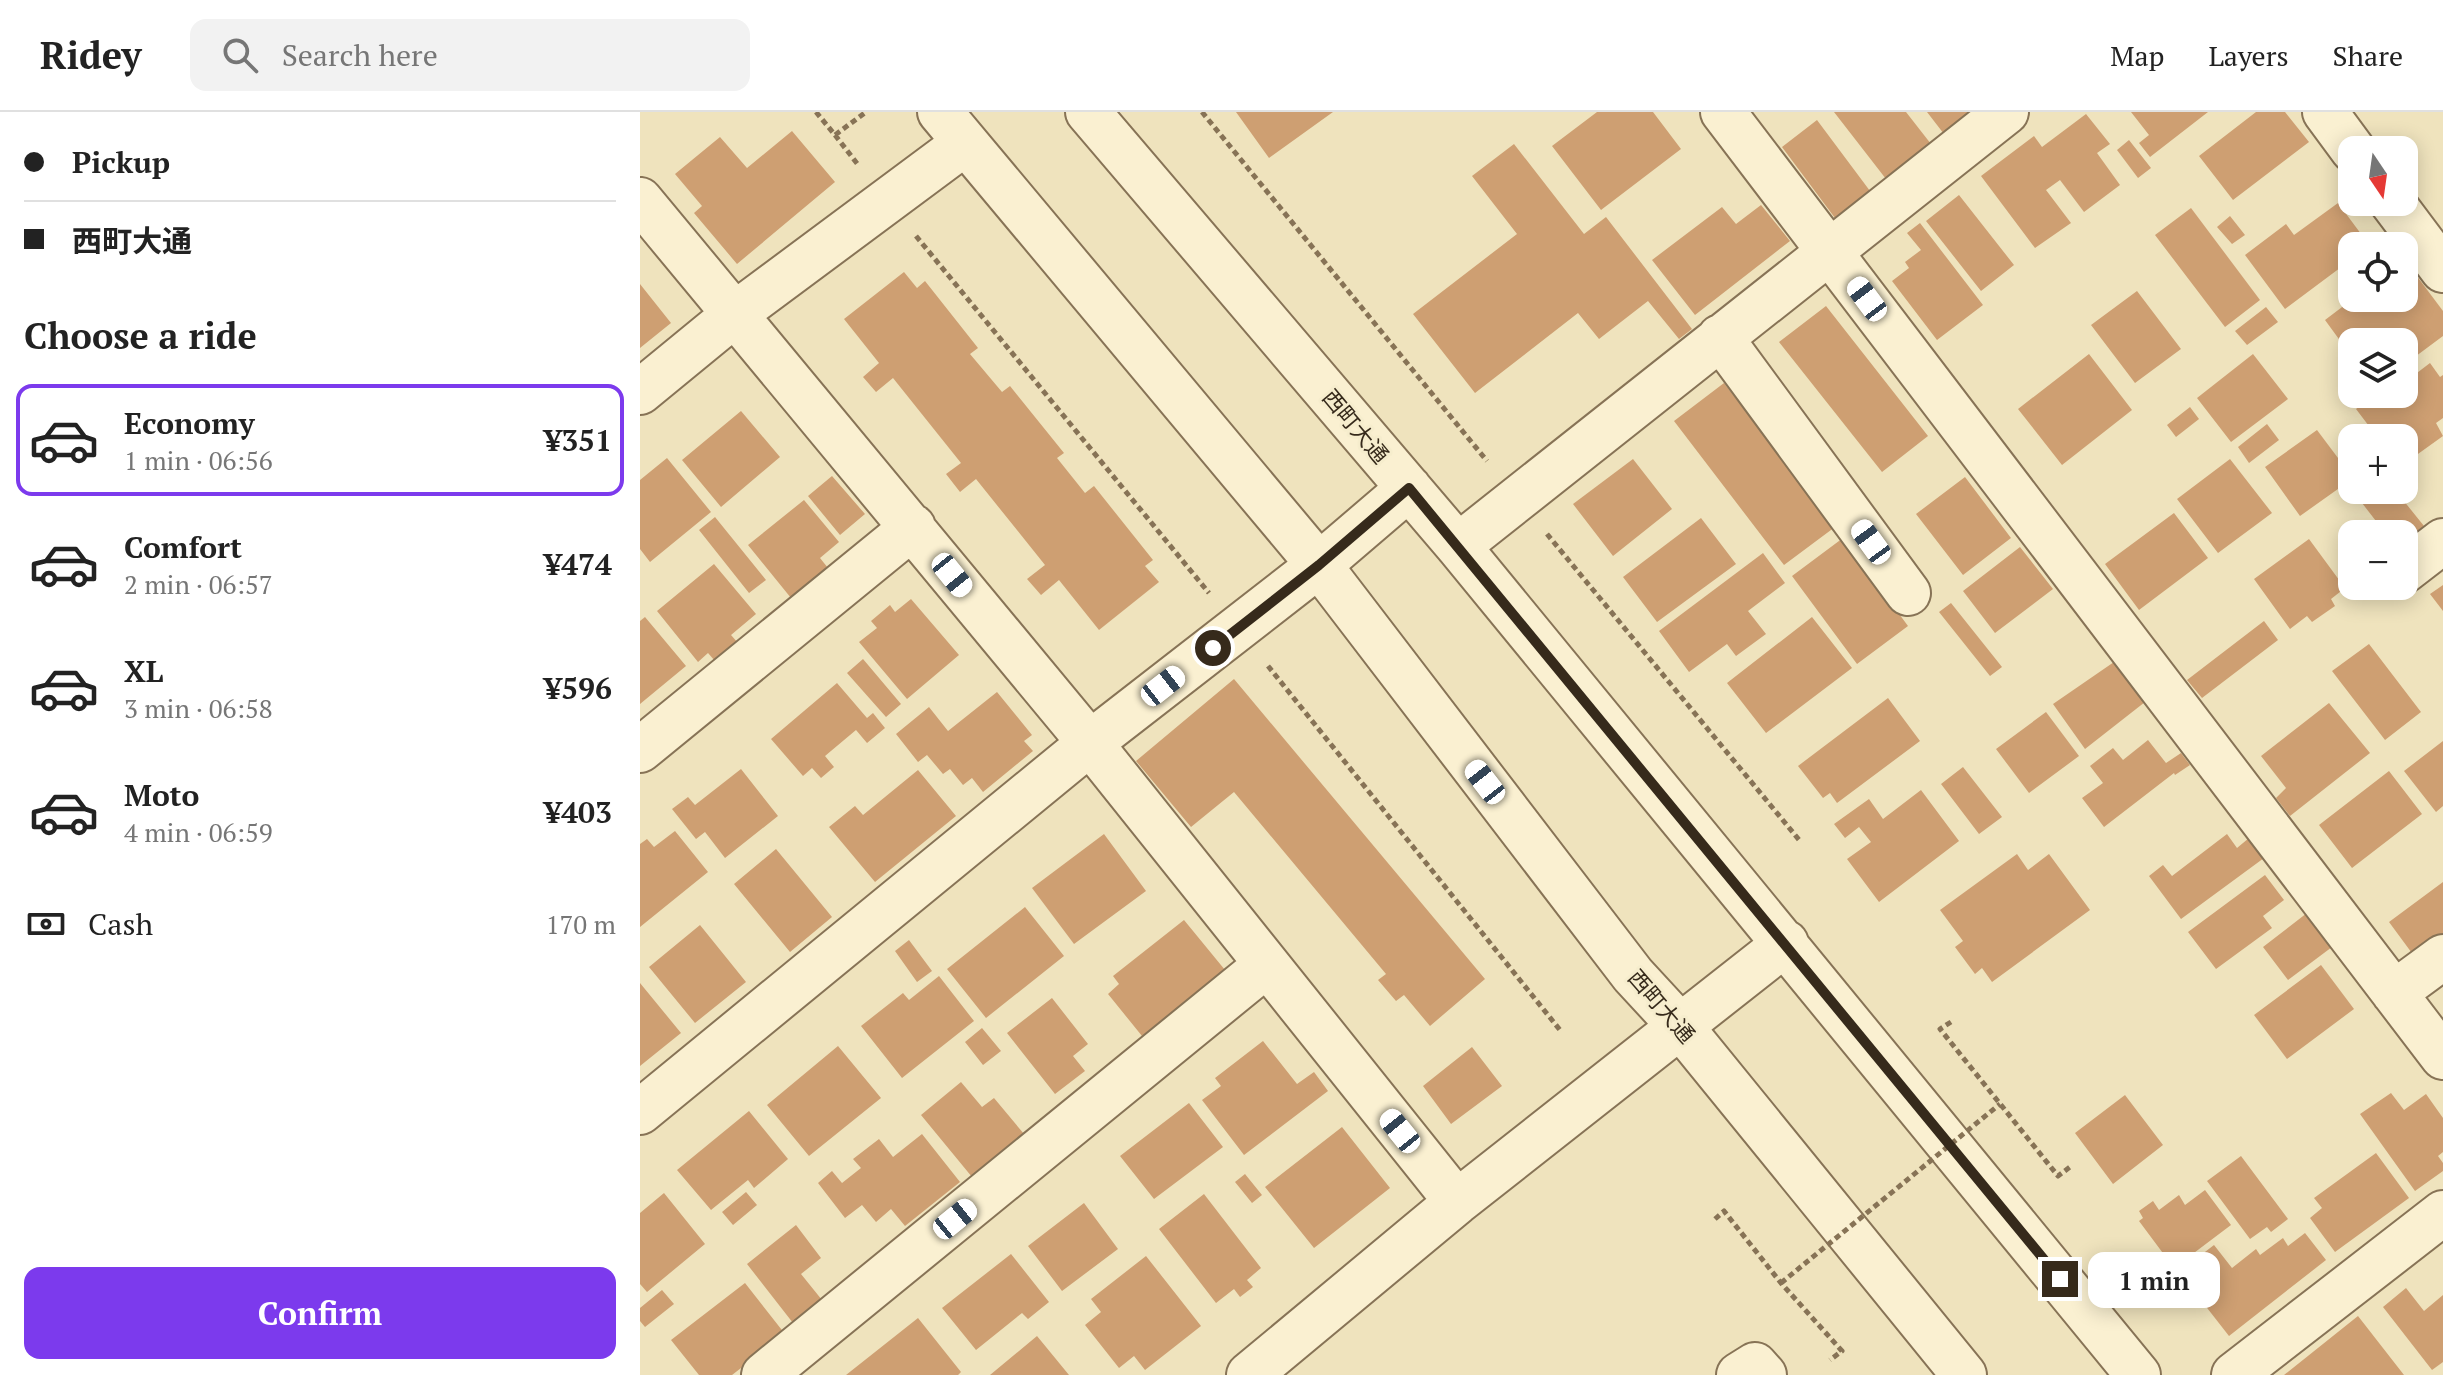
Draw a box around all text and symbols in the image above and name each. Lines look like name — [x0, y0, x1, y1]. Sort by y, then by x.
search box — [190, 19, 750, 91]
text: Ridey — [40, 30, 142, 80]
icon: search — [218, 33, 262, 77]
text: Search here — [282, 35, 438, 75]
text: Map — [2110, 37, 2164, 74]
text: Layers — [2208, 37, 2289, 74]
text: Share — [2333, 37, 2403, 74]
north arrow — [2338, 136, 2418, 216]
map controls — [2338, 136, 2418, 600]
text: Pickup — [72, 142, 170, 182]
text: 西町大通 — [72, 221, 192, 261]
button: locate — [2338, 232, 2418, 312]
car — [1843, 273, 1891, 325]
text: Choose a ride — [24, 312, 257, 359]
button: layers — [2338, 328, 2418, 408]
street label: 西町大通 — [1317, 383, 1395, 469]
text: Economy — [124, 403, 255, 443]
icon: car — [28, 404, 100, 476]
text: ¥351 — [544, 420, 612, 460]
button: + — [2338, 424, 2418, 504]
text: 1 min · 06:56 — [124, 443, 273, 477]
car — [1847, 516, 1895, 568]
button: − — [2338, 520, 2418, 600]
text: Comfort — [124, 527, 242, 567]
icon: car — [28, 528, 100, 600]
text: ¥474 — [544, 544, 612, 584]
car — [928, 549, 976, 601]
text: 2 min · 06:57 — [124, 567, 273, 601]
route start — [1195, 630, 1231, 666]
text: XL — [124, 651, 163, 691]
icon: car — [28, 652, 100, 724]
car — [1137, 662, 1189, 710]
text: ¥596 — [544, 668, 612, 708]
text: 3 min · 06:58 — [124, 691, 273, 725]
car — [1461, 756, 1509, 808]
text: Moto — [124, 775, 199, 815]
icon: car — [28, 776, 100, 848]
text: ¥403 — [544, 792, 612, 832]
text: 4 min · 06:59 — [124, 815, 273, 849]
icon: cash — [24, 902, 68, 946]
text: Cash — [88, 904, 153, 944]
text: 170 m — [546, 907, 616, 941]
street label: 西町大通 — [1622, 963, 1702, 1049]
car — [1376, 1105, 1424, 1157]
car — [929, 1195, 981, 1243]
callout: 1 min — [2088, 1251, 2220, 1307]
route end — [2042, 1261, 2078, 1297]
text: 1 min — [2118, 1263, 2190, 1297]
button: Confirm — [24, 1267, 616, 1359]

